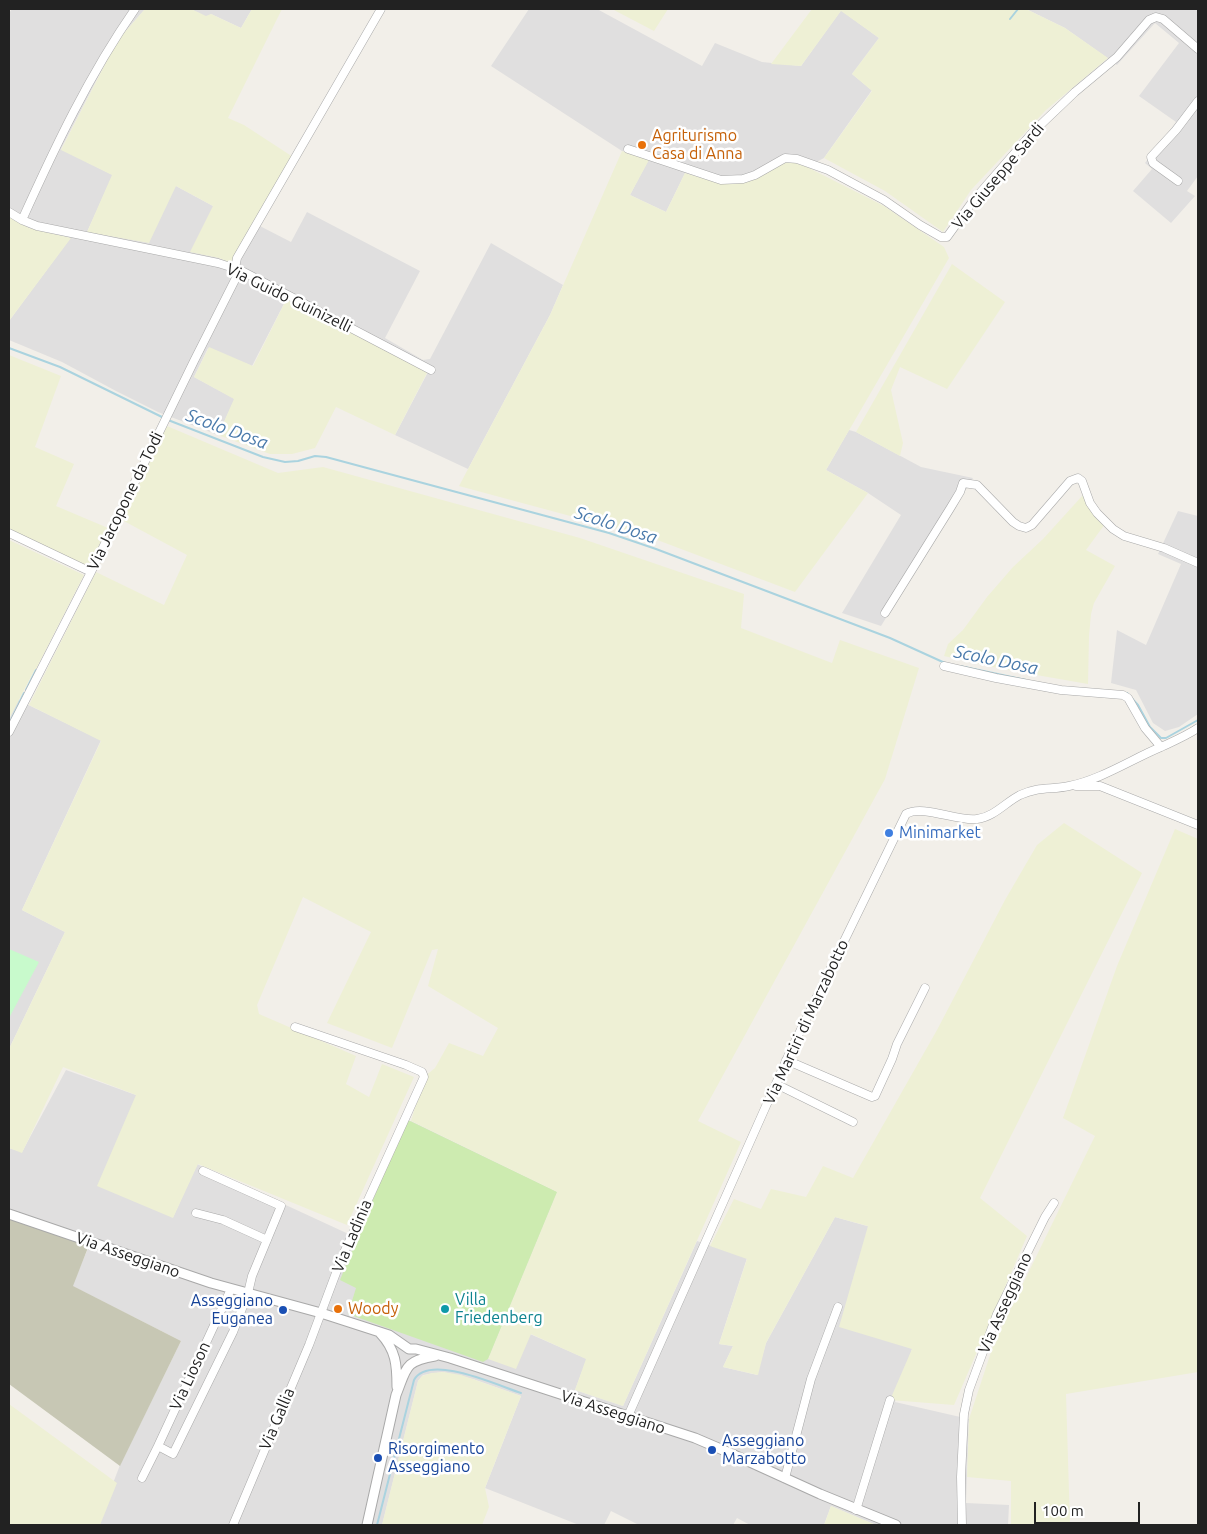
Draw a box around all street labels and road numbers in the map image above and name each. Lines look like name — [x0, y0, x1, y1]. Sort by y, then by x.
street label: Via Giuseppe Sardi — [948, 119, 1048, 233]
street label: Via Guido Guinizelli — [223, 259, 355, 337]
street label: Via Jacopone da Todi — [83, 429, 167, 573]
street label: Via Martiri di Marzabotto — [759, 936, 853, 1108]
street label: Via Ladinia — [328, 1197, 376, 1275]
street label: Via Asseggiano — [73, 1228, 183, 1282]
street label: Via Asseggiano — [974, 1249, 1036, 1357]
street label: Via Lioson — [166, 1339, 214, 1413]
street label: Via Gallia — [255, 1385, 299, 1453]
street label: Via Asseggiano — [558, 1386, 668, 1438]

